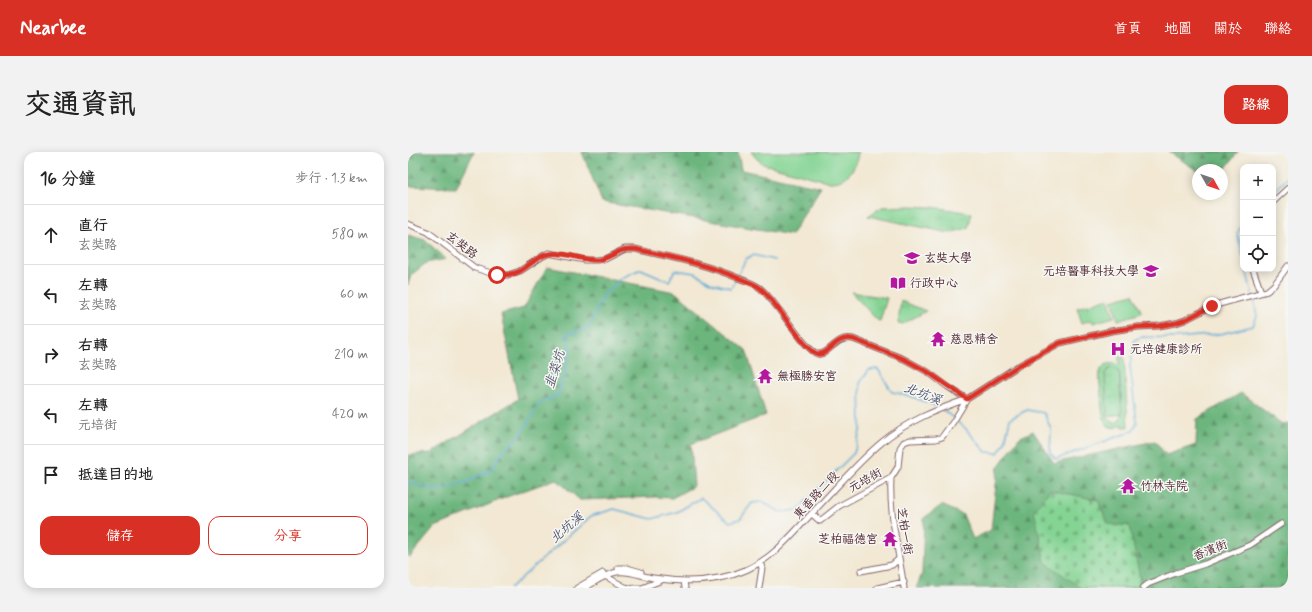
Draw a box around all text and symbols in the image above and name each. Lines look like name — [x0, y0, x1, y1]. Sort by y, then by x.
text: Nearbee — [20, 16, 86, 41]
text: 首頁 — [1114, 20, 1142, 38]
text: 地圖 — [1164, 20, 1192, 38]
text: 關於 — [1214, 20, 1242, 38]
text: 聯絡 — [1264, 20, 1292, 38]
button: 路線 — [1224, 85, 1288, 124]
text: 交通資訊 — [24, 87, 136, 124]
north arrow — [1192, 164, 1228, 200]
map controls — [1240, 164, 1276, 272]
button: + — [1240, 164, 1276, 200]
text: 16 分鐘 — [40, 168, 96, 190]
text: 步行 · 1.3 km — [295, 170, 368, 187]
button: − — [1240, 200, 1276, 236]
text: 直行 — [78, 216, 108, 236]
icon: ahead — [40, 224, 62, 246]
text: 580 m — [331, 226, 368, 243]
street label: 玄奘路 — [442, 228, 480, 263]
button: locate — [1240, 236, 1276, 272]
text: 玄奘路 — [78, 237, 117, 254]
school or university icon: 玄奘大學 — [903, 249, 921, 267]
place label: 玄奘大學 — [924, 251, 972, 267]
school or university icon: 元培醫事科技大學 — [1142, 262, 1160, 280]
place label: 元培醫事科技大學 — [1043, 264, 1139, 280]
route start — [488, 266, 506, 284]
library icon: 行政中心 — [889, 274, 907, 292]
text: 左轉 — [78, 276, 108, 296]
place label: 行政中心 — [910, 276, 958, 292]
icon: left — [40, 284, 62, 306]
text: 60 m — [340, 286, 368, 303]
text: 玄奘路 — [78, 297, 117, 314]
route end — [1203, 297, 1221, 315]
temple icon: 慈恩精舍 — [929, 330, 947, 348]
place label: 慈恩精舍 — [950, 332, 998, 348]
text: 右轉 — [78, 336, 108, 356]
hospital icon: 元培健康診所 — [1109, 340, 1127, 358]
place label: 元培健康診所 — [1130, 342, 1203, 358]
icon: right — [40, 344, 62, 366]
text: 210 m — [334, 346, 368, 363]
water label: 韭菜坑 — [542, 346, 570, 391]
text: 玄奘路 — [78, 357, 117, 374]
temple icon: 無極勝安宮 — [756, 367, 774, 385]
place label: 無極勝安宮 — [777, 369, 837, 385]
water label: 北坑溪 — [901, 379, 945, 410]
text: 左轉 — [78, 396, 108, 416]
icon: left — [40, 404, 62, 426]
text: 420 m — [332, 406, 368, 423]
text: 元培街 — [78, 417, 117, 434]
icon: arrive — [40, 464, 62, 486]
text: 抵達目的地 — [78, 465, 153, 485]
street label: 元培街 — [846, 465, 885, 497]
street label: 東香路二段 — [790, 468, 843, 523]
temple icon: 竹林寺院 — [1119, 477, 1137, 495]
place label: 竹林寺院 — [1140, 479, 1188, 495]
street label: 芝柏一街 — [892, 506, 916, 556]
water label: 北坑溪 — [547, 508, 588, 547]
button: 儲存 — [40, 516, 200, 555]
button: 分享 — [208, 516, 368, 555]
temple icon: 芝柏福德宮 — [881, 530, 899, 548]
place label: 芝柏福德宮 — [818, 532, 878, 548]
street label: 香濱街 — [1191, 537, 1230, 565]

